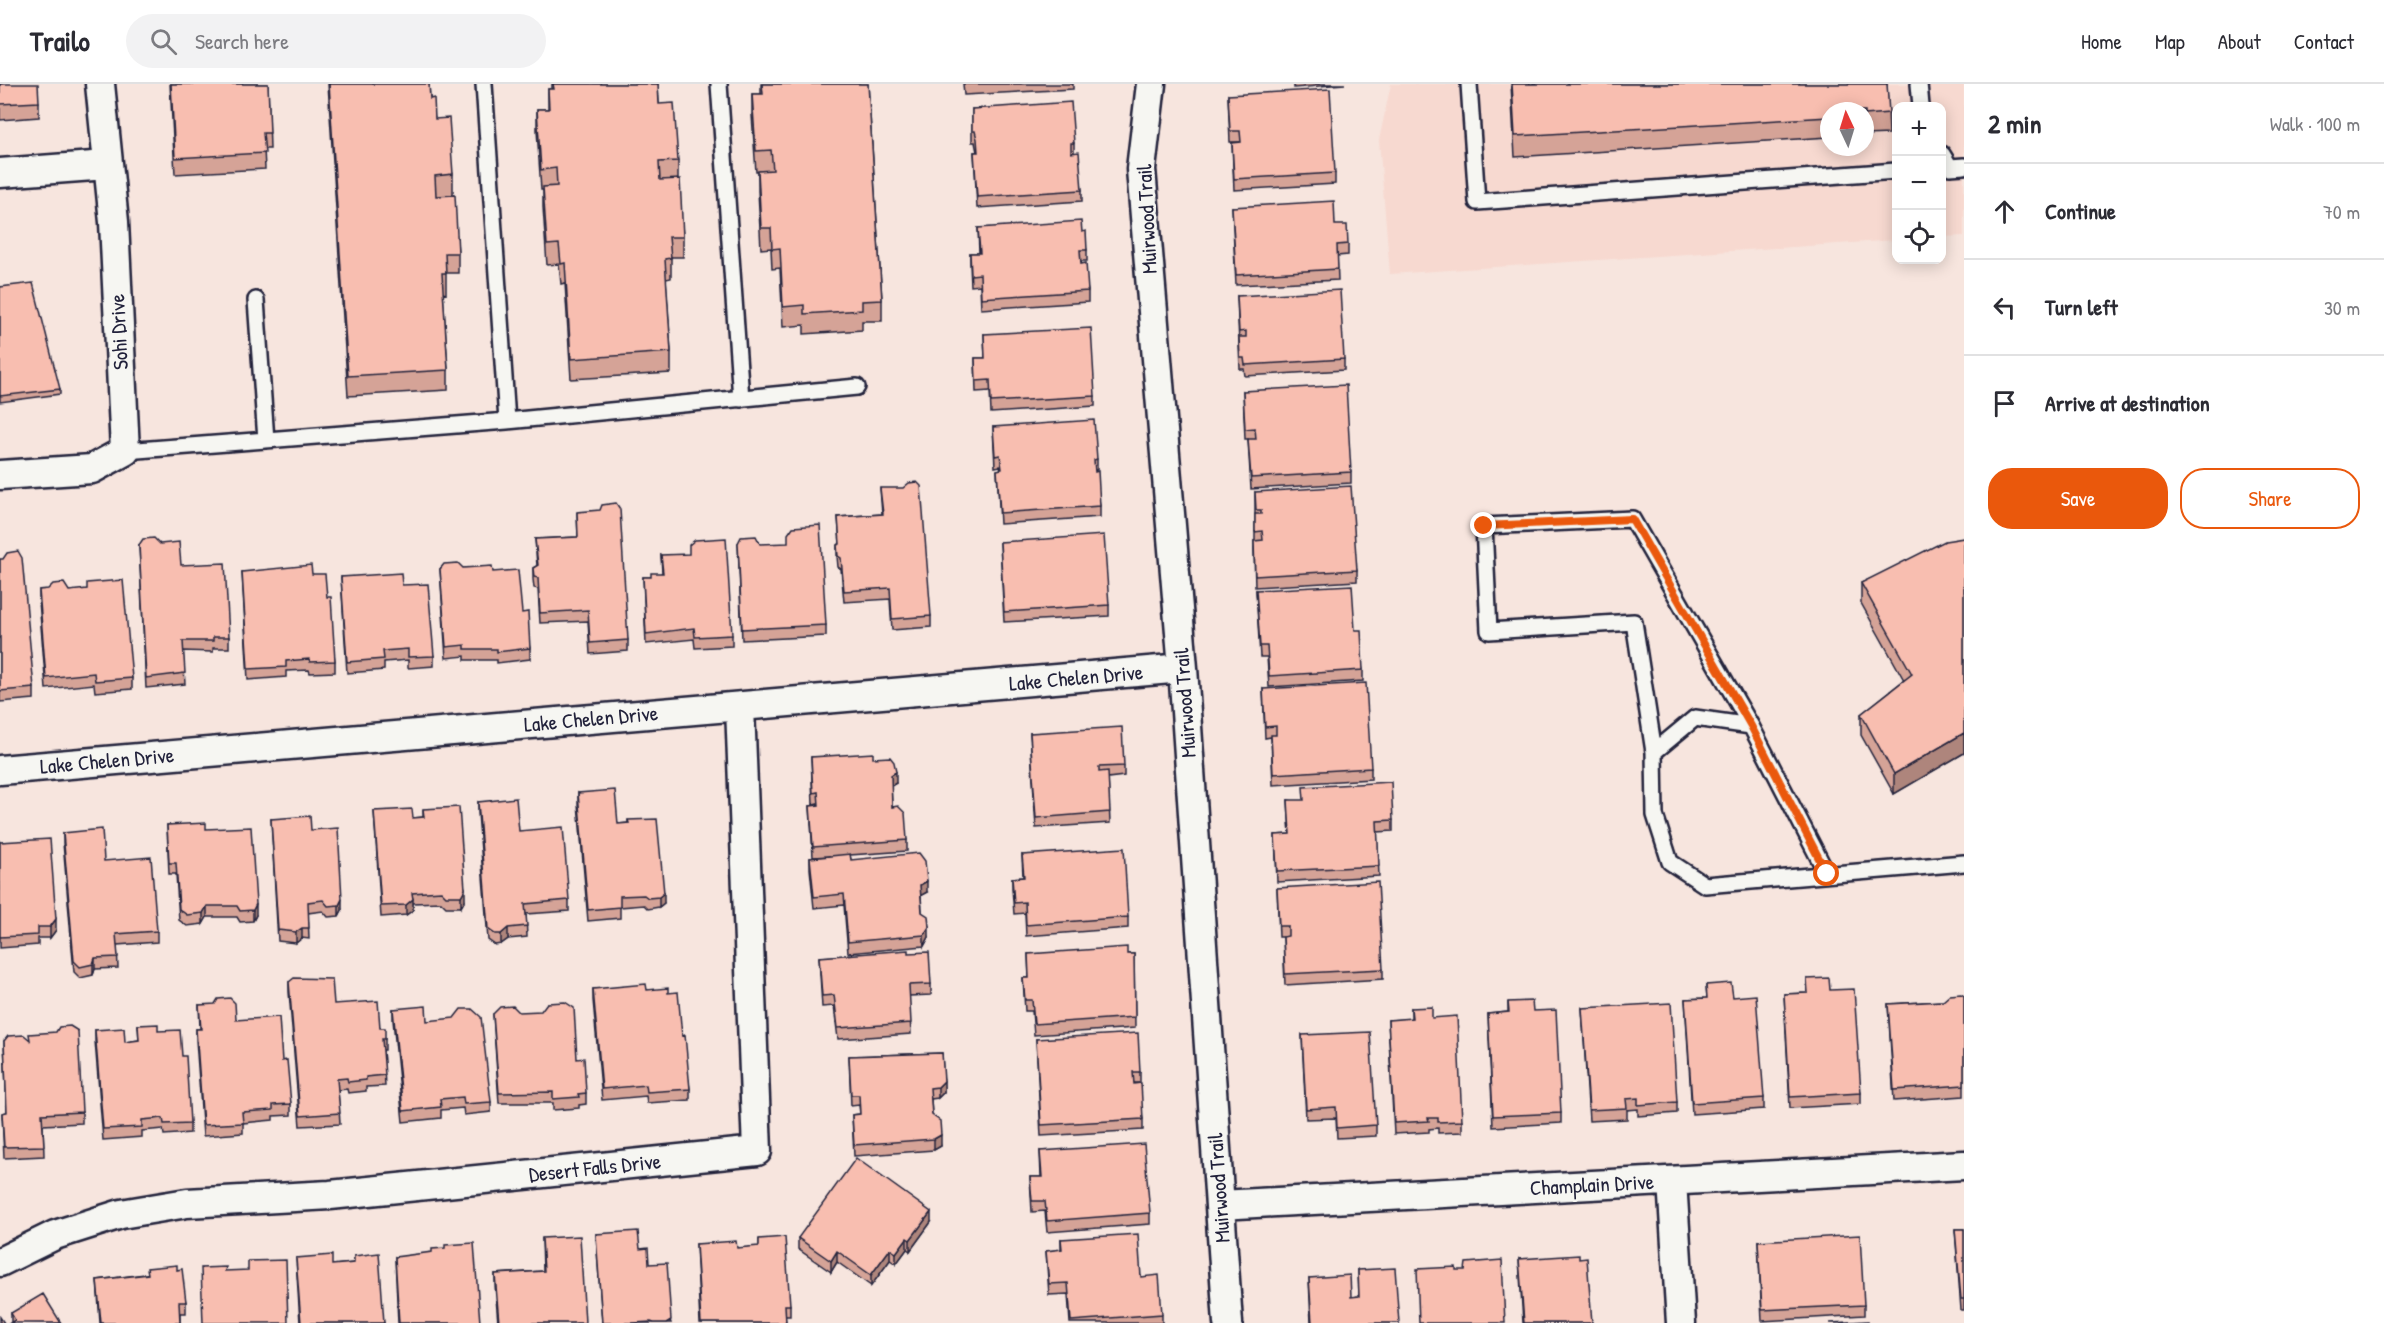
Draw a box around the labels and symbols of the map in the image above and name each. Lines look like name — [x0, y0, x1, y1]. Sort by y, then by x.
north arrow — [1820, 102, 1874, 156]
street label: Muirwood Trail — [1129, 163, 1164, 275]
street label: Sohi Drive — [102, 293, 135, 371]
route end — [1470, 512, 1496, 538]
street label: Muirwood Trail — [1166, 647, 1203, 759]
street label: Lake Chelen Drive — [1008, 657, 1144, 698]
street label: Lake Chelen Drive — [523, 698, 659, 739]
street label: Lake Chelen Drive — [39, 740, 175, 781]
route start — [1813, 860, 1839, 886]
street label: Muirwood Trail — [1200, 1132, 1237, 1244]
street label: Desert Falls Drive — [528, 1146, 662, 1189]
street label: Champlain Drive — [1529, 1167, 1655, 1202]

